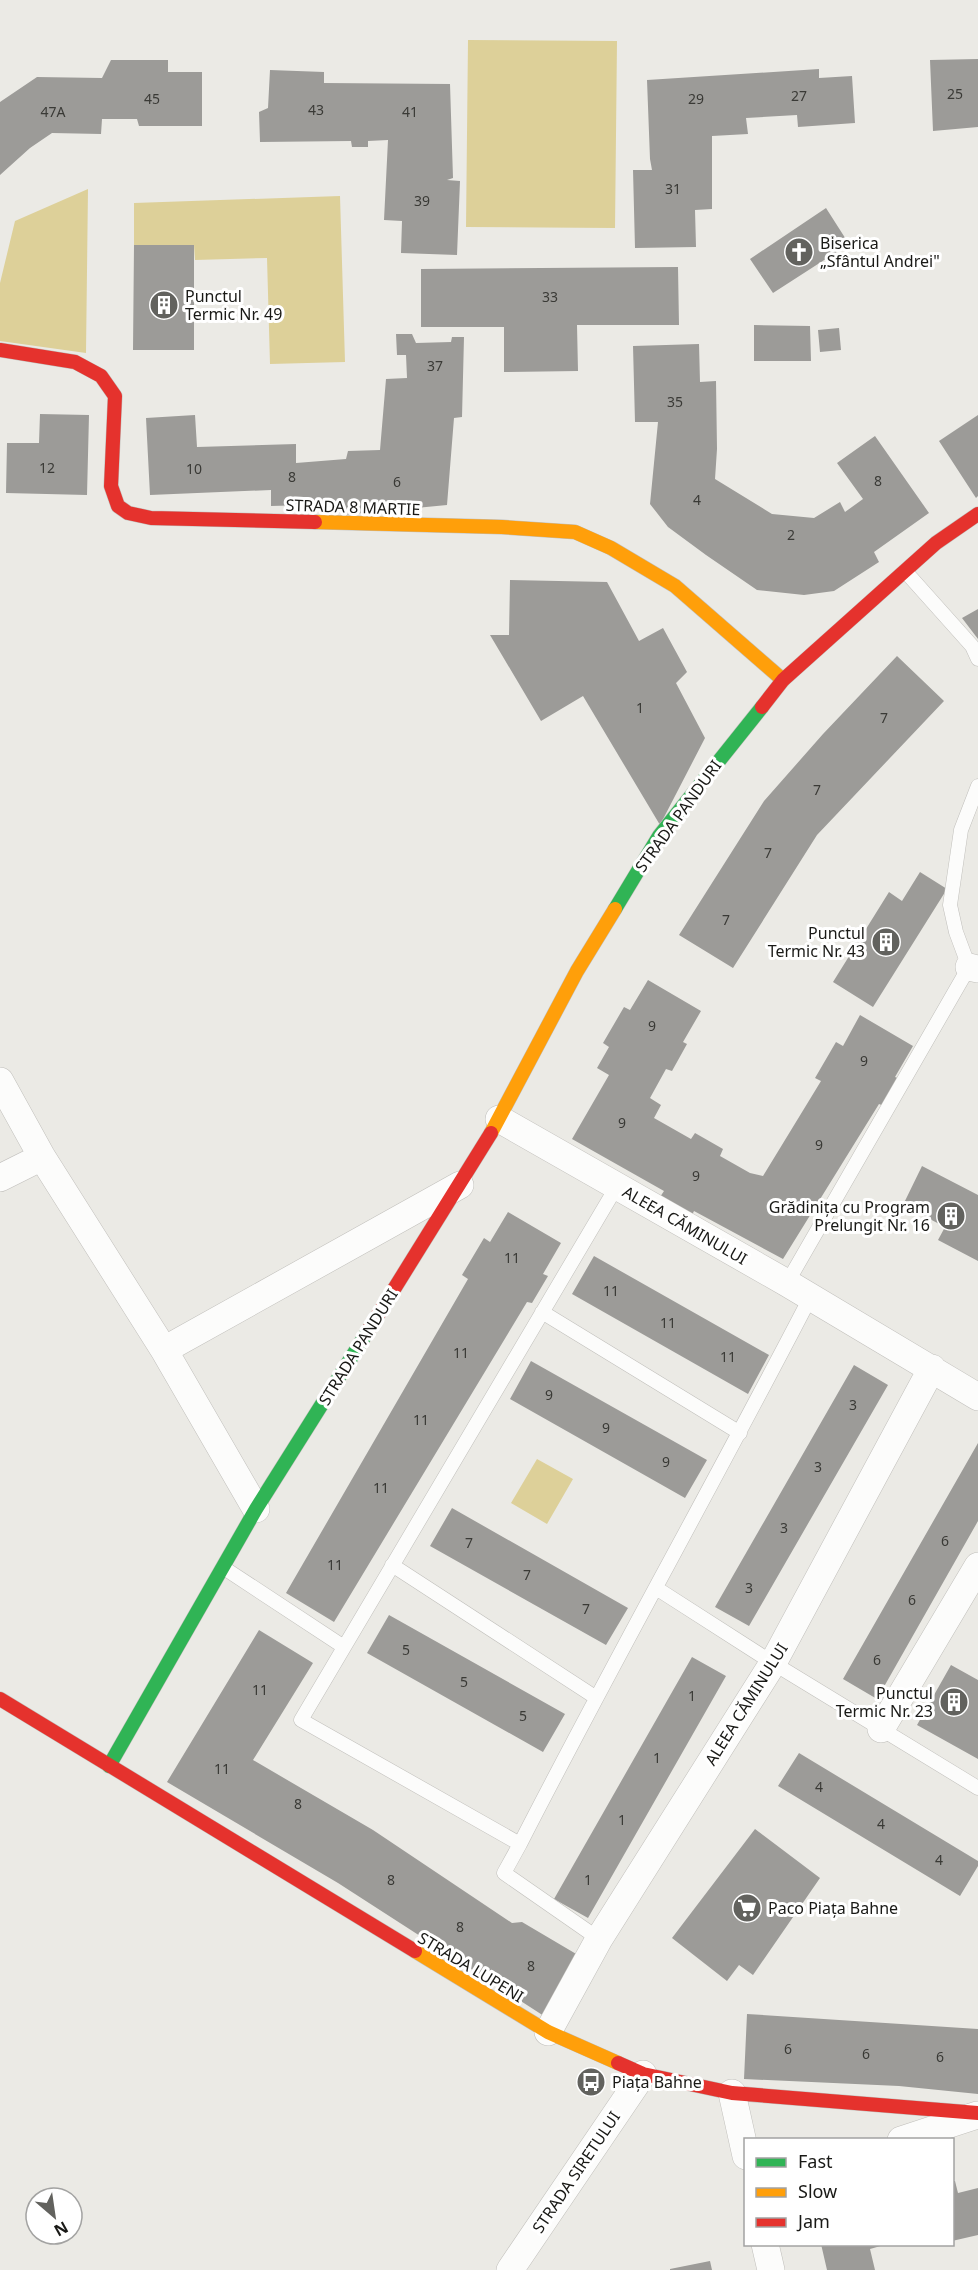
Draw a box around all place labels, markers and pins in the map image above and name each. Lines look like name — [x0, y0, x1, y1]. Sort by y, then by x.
place label: Biserica „Sfântul Andrei" — [820, 232, 940, 272]
church icon: Biserica „Sfântul Andrei" — [783, 236, 815, 268]
place label: Punctul Termic Nr. 49 — [185, 285, 282, 325]
building icon: Punctul Termic Nr. 49 — [148, 289, 180, 321]
place label: Punctul Termic Nr. 43 — [768, 922, 865, 962]
building icon: Punctul Termic Nr. 43 — [870, 926, 902, 958]
place label: Grădinița cu Program Prelungit Nr. 16 — [769, 1196, 930, 1236]
building icon: Grădinița cu Program Prelungit Nr. 16 — [935, 1200, 967, 1232]
place label: Punctul Termic Nr. 23 — [836, 1682, 933, 1722]
building icon: Punctul Termic Nr. 23 — [938, 1686, 970, 1718]
supermarket icon: Paco Piața Bahne — [731, 1892, 763, 1924]
place label: Paco Piața Bahne — [768, 1897, 898, 1919]
bus stop icon: Piața Bahne — [575, 2066, 607, 2098]
place label: Piața Bahne — [612, 2071, 702, 2093]

